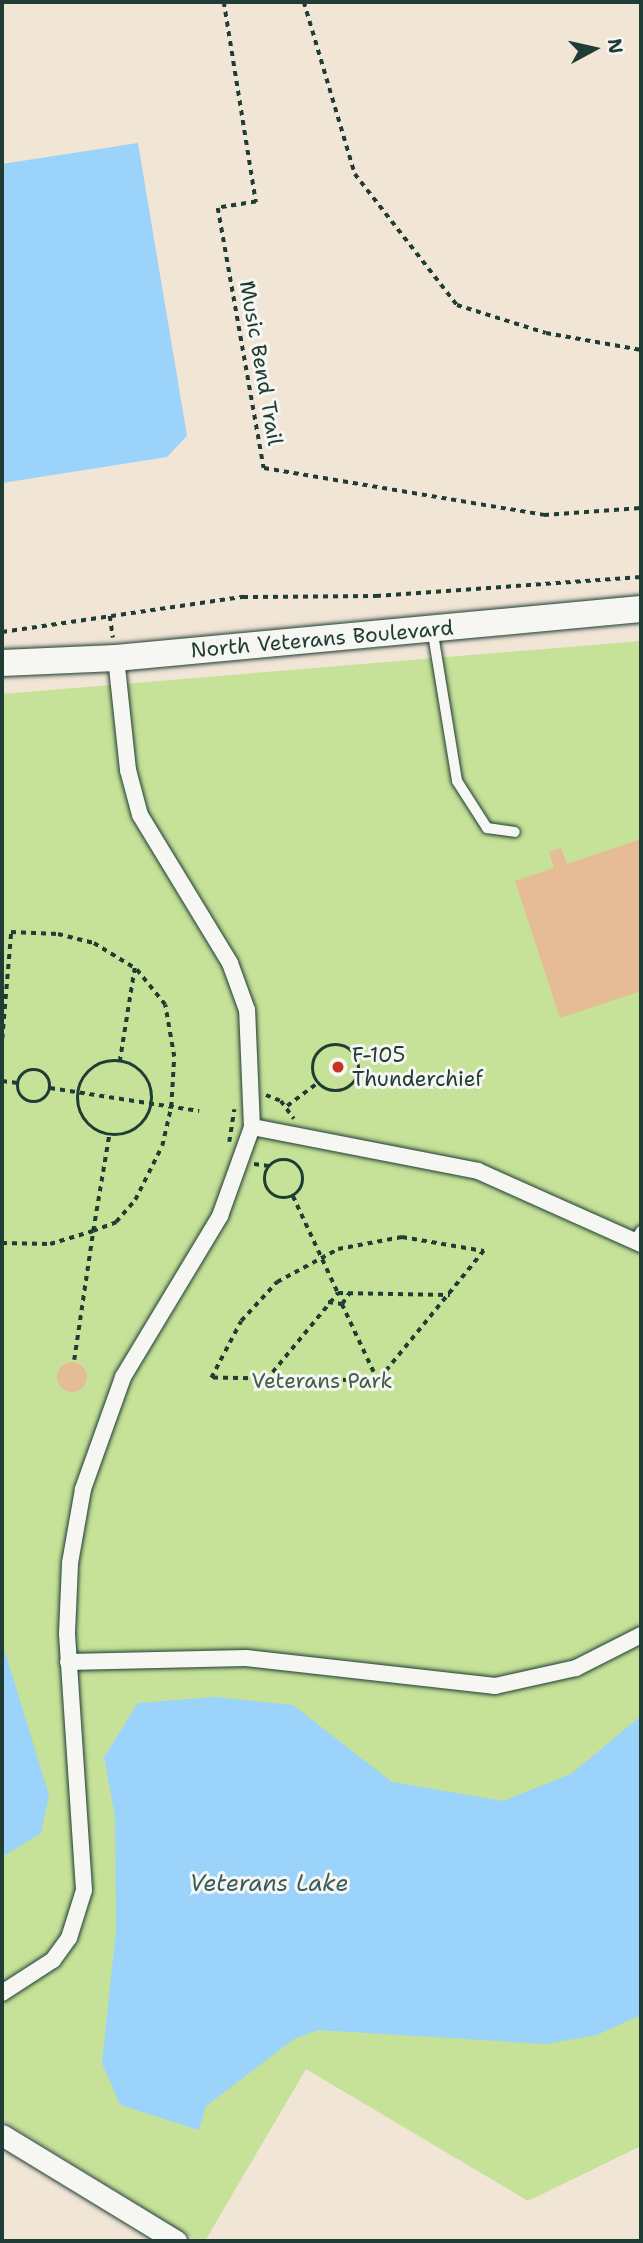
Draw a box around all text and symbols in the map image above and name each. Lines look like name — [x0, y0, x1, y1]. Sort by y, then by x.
north arrow — [559, 14, 629, 84]
text: N — [602, 37, 629, 55]
street label: Music Bend Trail — [234, 279, 288, 447]
street label: North Veterans Boulevard — [190, 615, 454, 663]
place label: F-105 Thunderchief — [352, 1042, 483, 1092]
marker: F-105 Thunderchief — [330, 1059, 346, 1075]
park label: Veterans Park — [251, 1368, 393, 1394]
water label: Veterans Lake — [190, 1869, 348, 1897]

